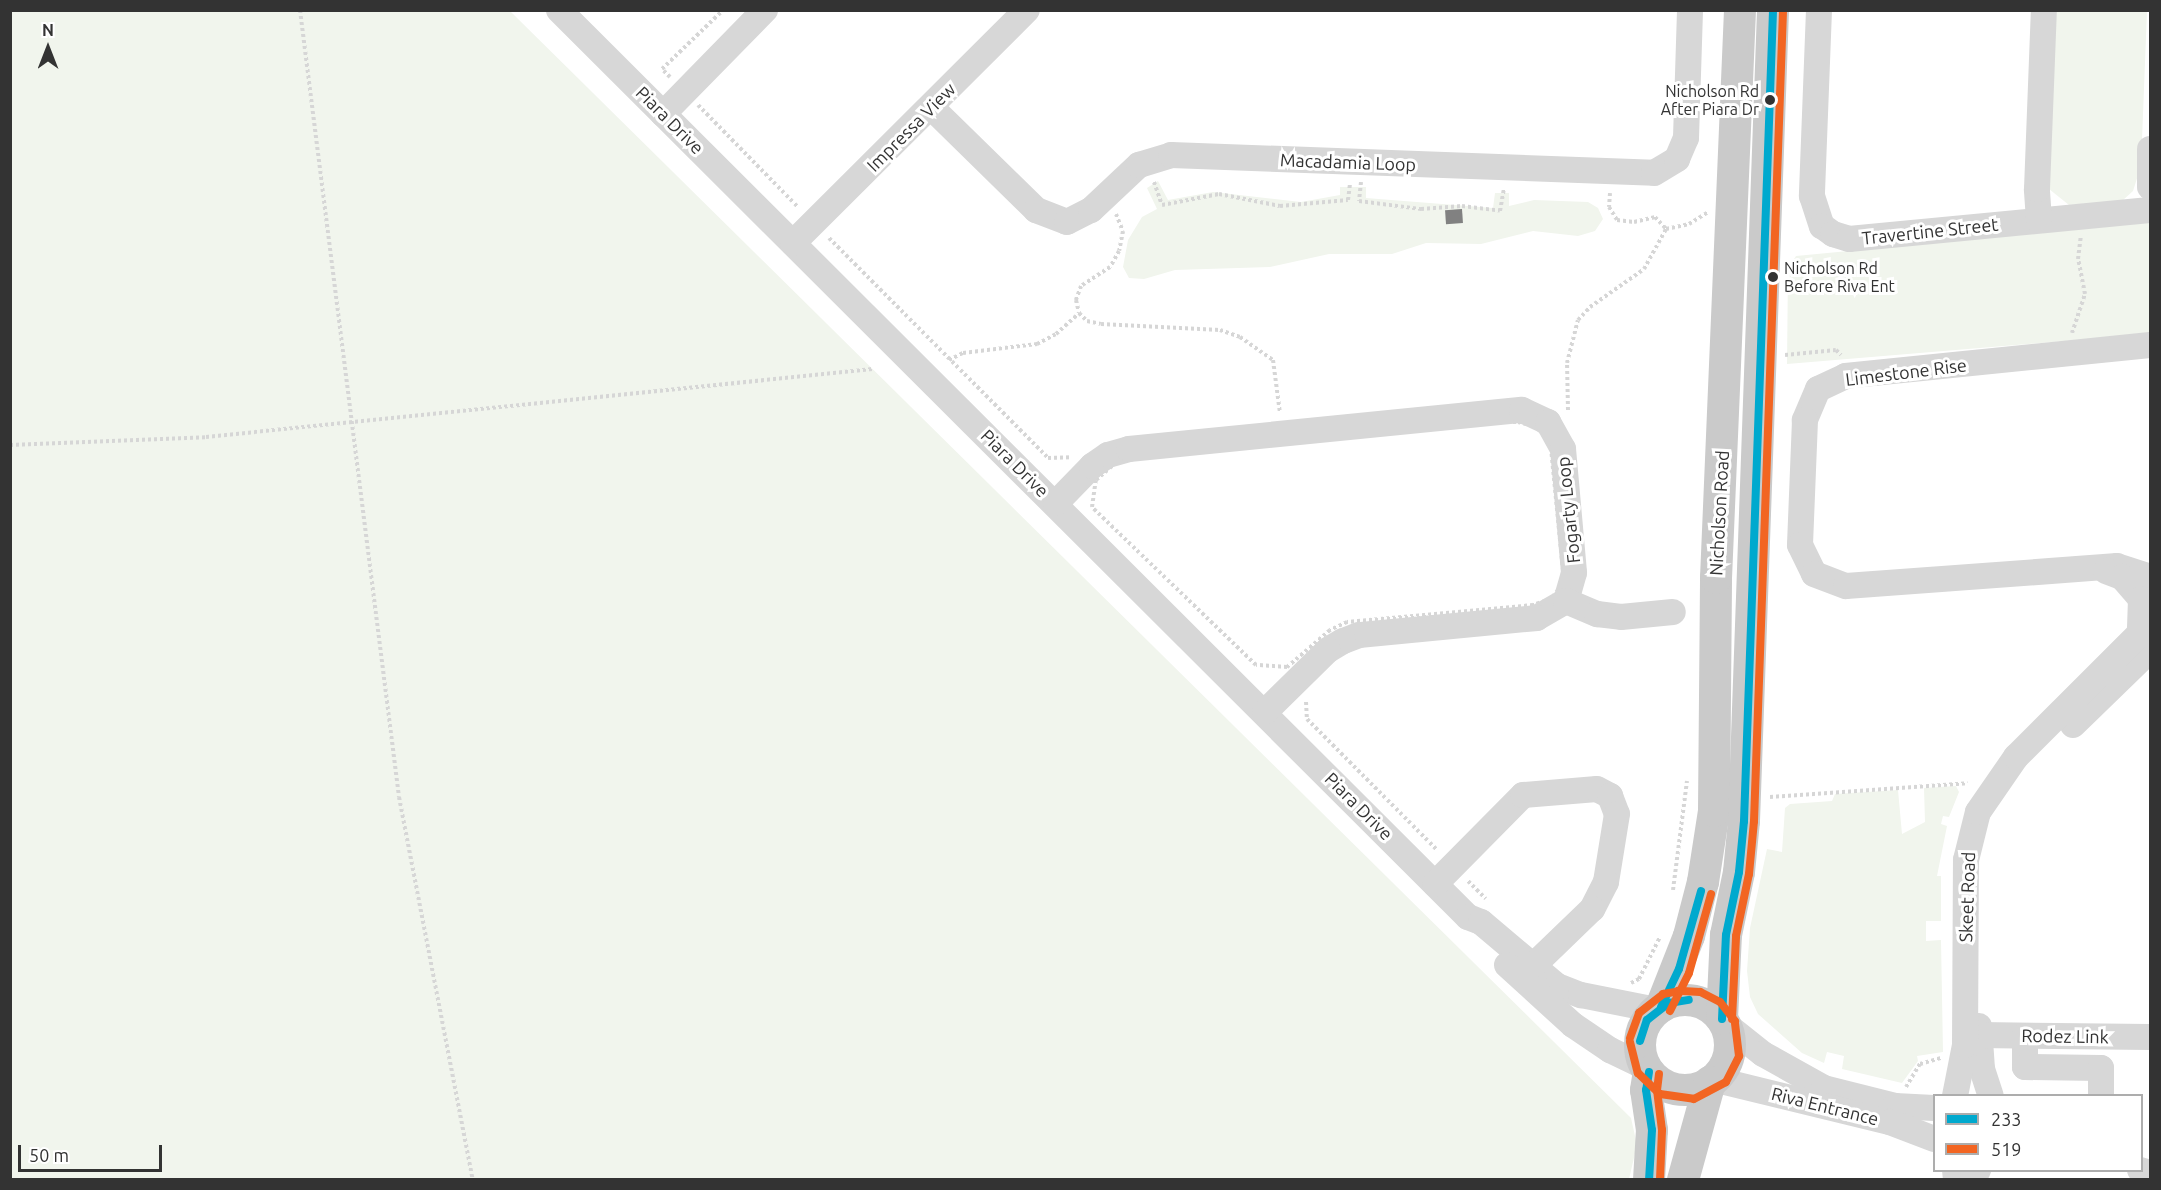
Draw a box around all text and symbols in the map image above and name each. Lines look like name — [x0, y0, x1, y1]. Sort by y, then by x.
north arrow — [18, 18, 78, 78]
text: N — [42, 21, 54, 39]
street label: Impressa View — [862, 78, 960, 176]
place label: Nicholson Rd After Piara Dr — [1661, 81, 1759, 119]
street label: Piara Drive — [632, 82, 708, 158]
marker: Nicholson Rd After Piara Dr — [1764, 94, 1776, 106]
street label: Macadamia Loop — [1280, 149, 1416, 175]
street label: Travertine Street — [1861, 213, 1999, 249]
place label: Nicholson Rd Before Riva Ent — [1784, 258, 1895, 296]
marker: Nicholson Rd Before Riva Ent — [1767, 271, 1779, 283]
street label: Limestone Rise — [1844, 354, 1968, 390]
street label: Piara Drive — [977, 425, 1053, 501]
street label: Nicholson Road — [1705, 450, 1733, 576]
street label: Fogarty Loop — [1552, 456, 1584, 564]
street label: Piara Drive — [1321, 768, 1397, 844]
street label: Skeet Road — [1955, 851, 1979, 943]
street label: Rodez Link — [2021, 1024, 2109, 1048]
street label: Riva Entrance — [1769, 1082, 1881, 1130]
legend — [1933, 1094, 2143, 1172]
text: 233 — [1991, 1109, 2021, 1129]
scale bar — [21, 1133, 165, 1171]
text: 519 — [1991, 1139, 2021, 1159]
text: 50 m — [29, 1145, 69, 1165]

